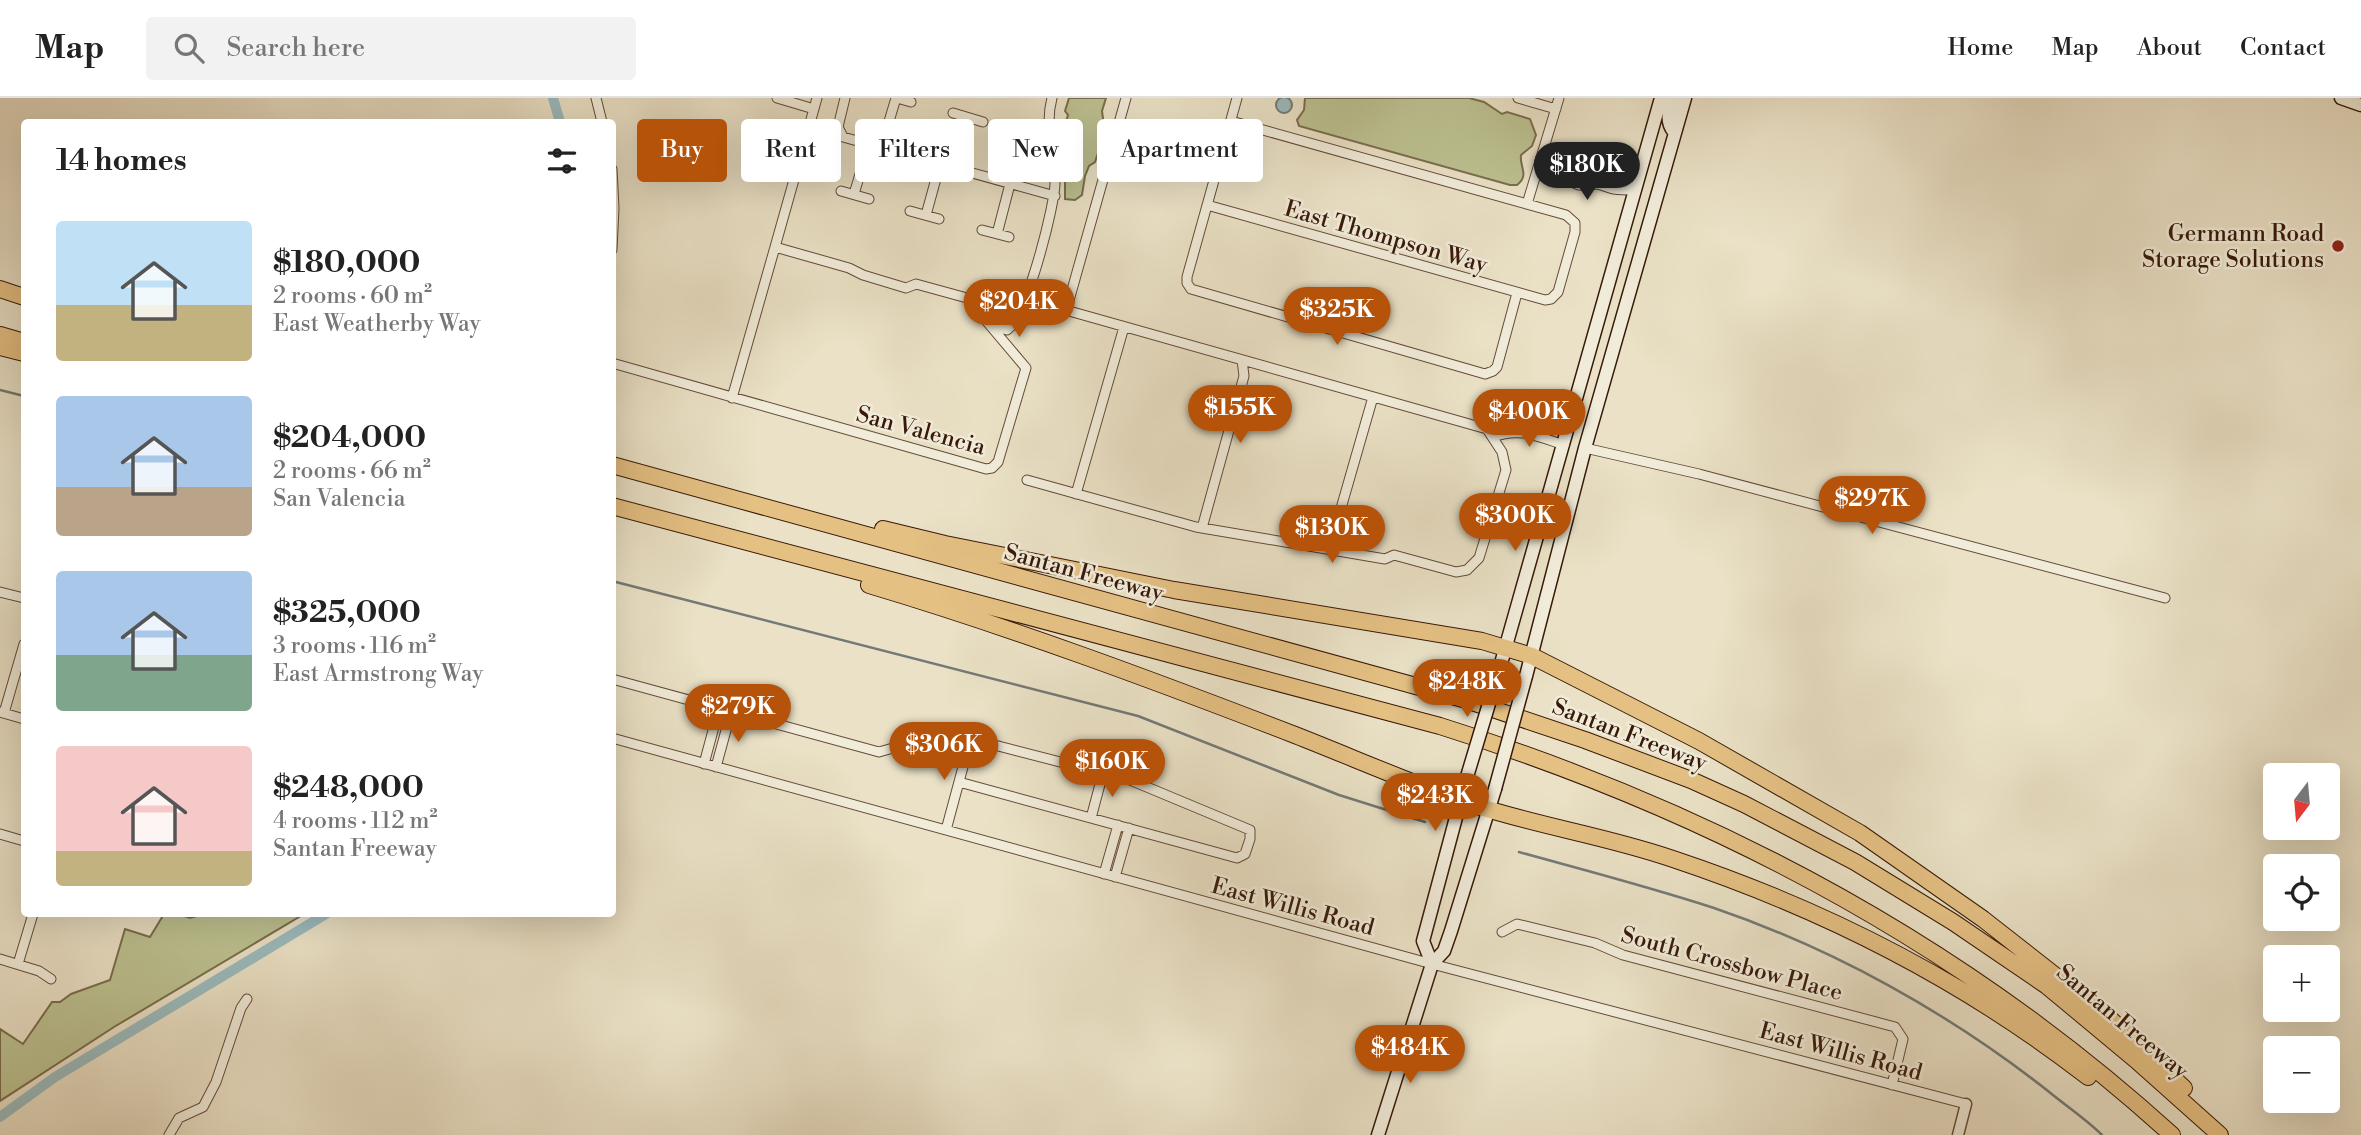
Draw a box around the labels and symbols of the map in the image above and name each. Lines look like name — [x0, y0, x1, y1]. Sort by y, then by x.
pin: $180K — [1538, 142, 1636, 202]
street label: East Thompson Way — [1281, 195, 1491, 280]
place label: Germann Road Storage Solutions — [2142, 220, 2324, 274]
marker: Germann Road Storage Solutions — [2330, 238, 2346, 254]
pin: $204K — [970, 280, 1068, 339]
pin: $325K — [1288, 288, 1386, 347]
pin: $155K — [1191, 386, 1289, 445]
pin: $400K — [1480, 390, 1578, 449]
street label: San Valencia — [853, 400, 989, 462]
pin: $297K — [1823, 476, 1921, 536]
pin: $300K — [1466, 494, 1564, 553]
pin: $130K — [1283, 505, 1381, 565]
street label: Santan Freeway — [1001, 538, 1167, 608]
pin: $248K — [1418, 660, 1516, 719]
pin: $279K — [689, 684, 787, 744]
street label: Santan Freeway — [1548, 693, 1712, 778]
pin: $306K — [895, 722, 993, 782]
pin: $160K — [1063, 740, 1161, 799]
north arrow — [2263, 763, 2340, 840]
pin: $243K — [1386, 774, 1484, 833]
street label: East Willis Road — [1208, 872, 1377, 942]
street label: South Crossbow Place — [1618, 921, 1846, 1007]
street label: Santan Freeway — [2051, 958, 2195, 1086]
street label: East Willis Road — [1756, 1017, 1925, 1087]
pin: $484K — [1361, 1026, 1459, 1085]

